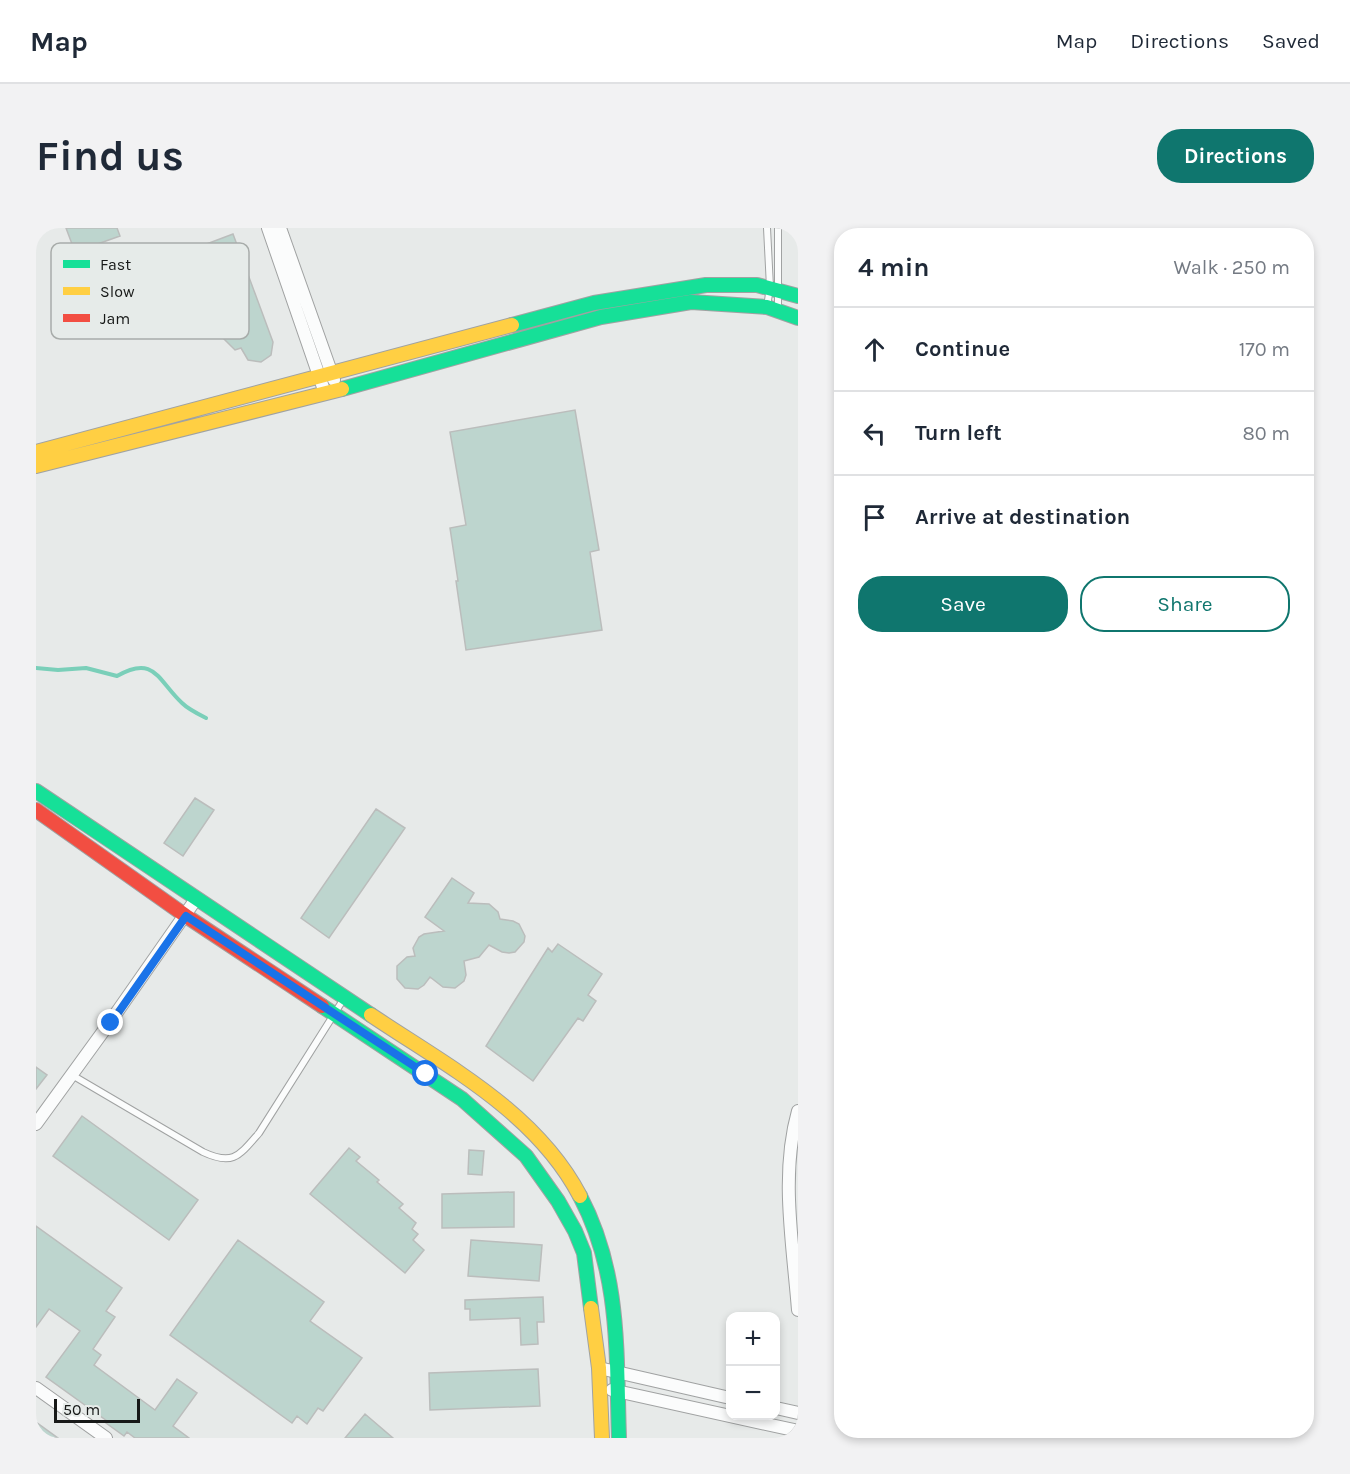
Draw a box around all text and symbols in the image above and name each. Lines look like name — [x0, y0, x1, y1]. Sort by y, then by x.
text: Map — [30, 25, 88, 58]
text: Map — [1056, 29, 1097, 53]
text: Directions — [1130, 29, 1229, 53]
text: Saved — [1262, 29, 1320, 53]
button: Directions — [1157, 129, 1314, 183]
text: Find us — [36, 131, 184, 181]
legend — [51, 243, 249, 339]
text: 4 min — [858, 252, 929, 283]
text: Fast — [100, 255, 131, 274]
text: Walk · 250 m — [1174, 256, 1290, 279]
text: Slow — [100, 282, 135, 301]
text: Jam — [100, 309, 130, 328]
icon: ahead — [858, 333, 891, 366]
text: Continue — [915, 336, 1010, 362]
text: 170 m — [1239, 338, 1290, 361]
icon: left — [858, 417, 891, 450]
text: Turn left — [915, 420, 1002, 446]
text: 80 m — [1242, 422, 1290, 445]
icon: arrive — [858, 501, 891, 534]
text: Arrive at destination — [915, 504, 1130, 530]
button: Save — [858, 576, 1068, 632]
button: Share — [1080, 576, 1290, 632]
route end — [97, 1009, 123, 1035]
route start — [412, 1060, 438, 1086]
map controls — [726, 1312, 780, 1420]
button: + — [726, 1312, 780, 1366]
button: − — [726, 1366, 780, 1420]
scale bar — [54, 1396, 140, 1424]
text: 50 m — [63, 1400, 100, 1419]

